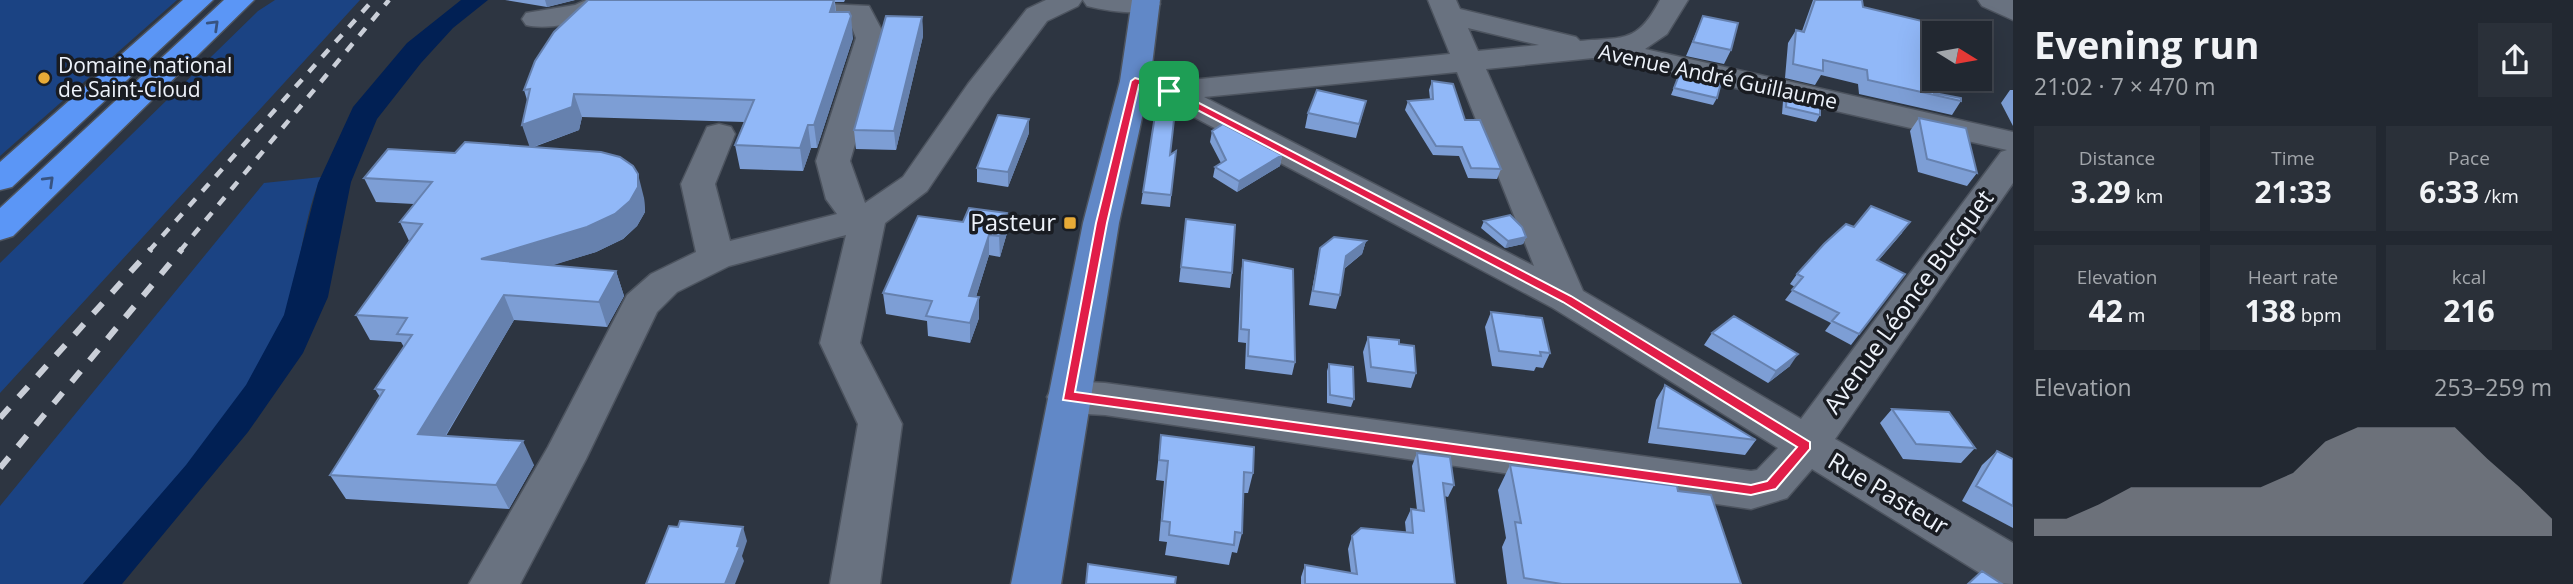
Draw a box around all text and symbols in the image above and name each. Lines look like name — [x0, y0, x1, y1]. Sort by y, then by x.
text: Evening run — [2034, 18, 2259, 70]
one-way arrow — [206, 20, 219, 33]
north arrow — [1922, 21, 1992, 91]
map controls — [1922, 21, 1992, 91]
button: share — [2478, 23, 2552, 97]
street label: Avenue André Guillaume — [1596, 37, 1840, 115]
place label: Domaine national de Saint-Cloud — [58, 51, 232, 103]
pin — [1139, 61, 1199, 121]
marker: Domaine national de Saint-Cloud — [36, 70, 52, 86]
text: 21:02 · 7 × 470 m — [2034, 70, 2216, 102]
icon: arrive — [1150, 72, 1188, 110]
text: Distance — [2079, 145, 2155, 171]
text: Time — [2271, 145, 2315, 171]
text: Pace — [2448, 145, 2490, 171]
text: 3.29 — [2071, 171, 2131, 212]
text: 21:33 — [2254, 171, 2332, 212]
text: 6:33 — [2419, 171, 2479, 212]
one-way arrow — [41, 177, 54, 190]
street label: Avenue Léonce Bucquet — [1815, 182, 2000, 420]
text: km — [2131, 183, 2163, 209]
text: /km — [2479, 183, 2519, 209]
place label: Pasteur — [970, 205, 1056, 238]
marker: Pasteur — [1062, 215, 1078, 231]
text: Elevation — [2077, 264, 2157, 290]
text: Heart rate — [2248, 264, 2338, 290]
text: kcal — [2452, 264, 2486, 290]
text: 42 — [2089, 290, 2123, 331]
text: 138 — [2244, 290, 2296, 331]
text: 216 — [2443, 290, 2495, 331]
text: m — [2123, 302, 2145, 328]
text: bpm — [2296, 302, 2342, 328]
text: Elevation — [2034, 371, 2132, 403]
text: 253–259 m — [2434, 371, 2552, 403]
street label: Rue Pasteur — [1822, 444, 1955, 542]

